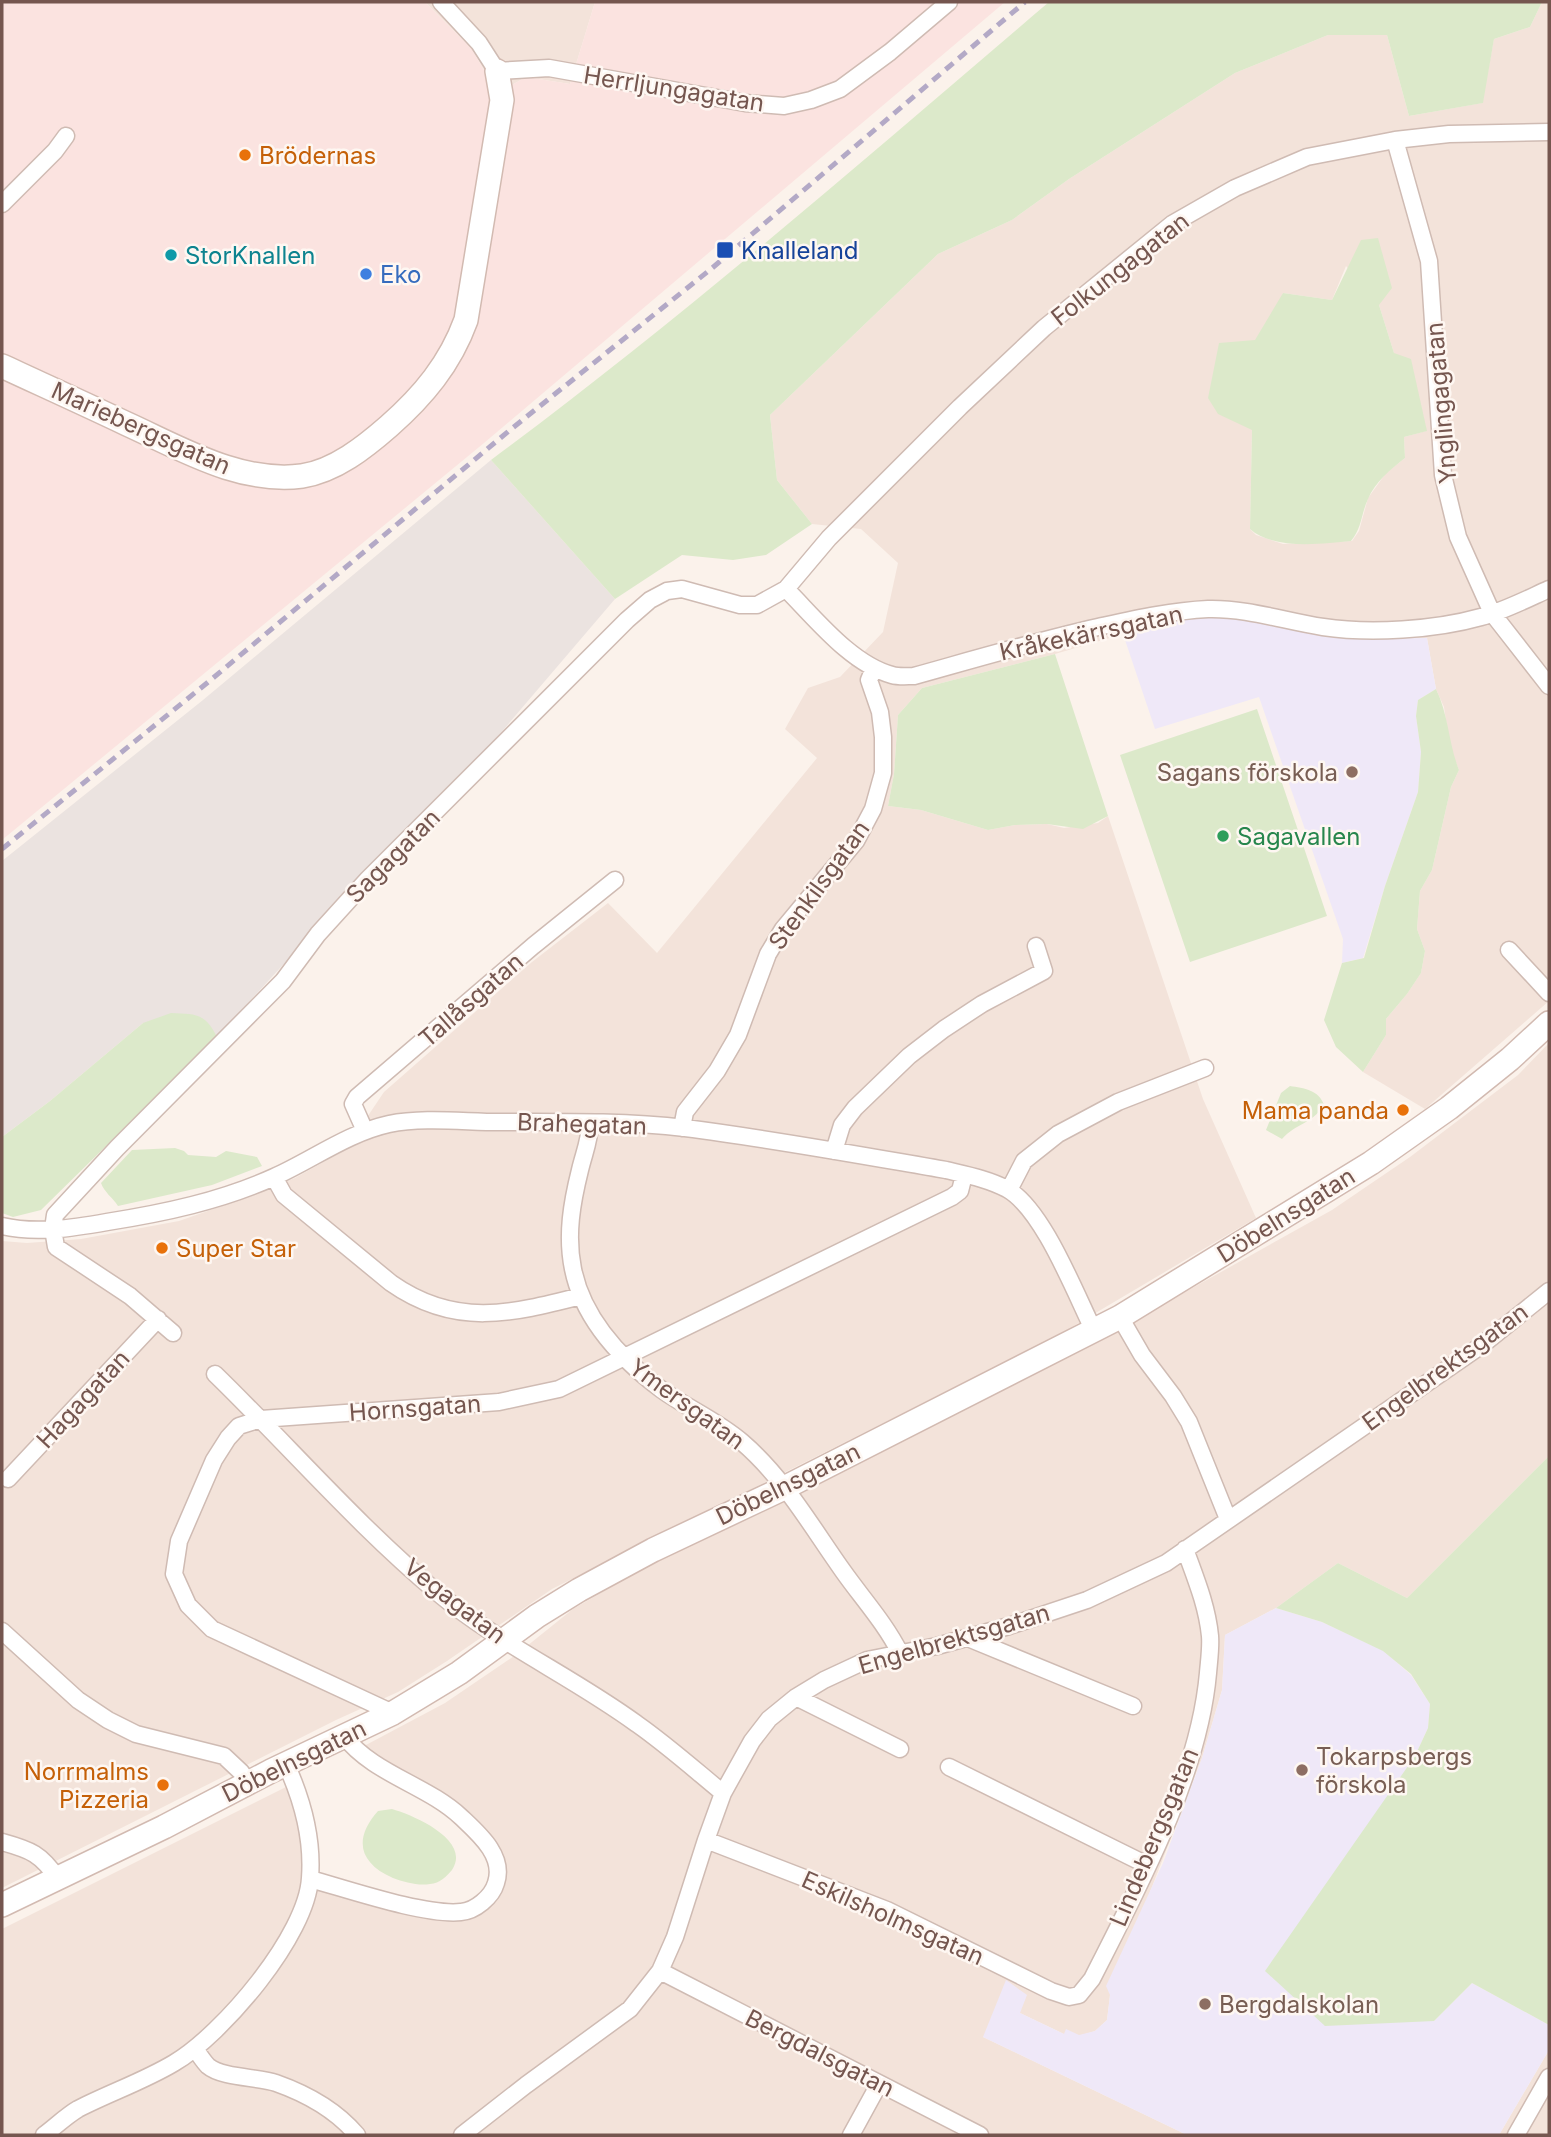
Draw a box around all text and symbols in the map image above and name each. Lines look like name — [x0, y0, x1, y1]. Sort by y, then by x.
street label: Herrljungagatan — [582, 60, 766, 118]
place label: Brödernas — [259, 141, 376, 170]
marker: Brödernas — [237, 147, 253, 163]
street label: Folkungagatan — [1045, 206, 1195, 332]
place label: Knalleland — [741, 236, 859, 265]
marker: Knalleland — [715, 240, 735, 260]
place label: StorKnallen — [185, 241, 315, 270]
marker: StorKnallen — [163, 247, 179, 263]
place label: Eko — [380, 260, 421, 289]
marker: Eko — [358, 266, 374, 282]
street label: Ynglingagatan — [1419, 321, 1463, 485]
street label: Mariebergsgatan — [47, 376, 235, 480]
street label: Kråkekärrsgatan — [997, 599, 1185, 667]
place label: Sagans förskola — [1157, 758, 1338, 787]
marker: Sagans förskola — [1344, 764, 1360, 780]
street label: Sagagatan — [340, 803, 446, 909]
street label: Stenkilsgatan — [762, 815, 876, 955]
place label: Sagavallen — [1237, 822, 1360, 851]
marker: Sagavallen — [1215, 828, 1231, 844]
street label: Tallåsgatan — [413, 947, 529, 1053]
place label: Mama panda — [1242, 1096, 1389, 1125]
marker: Mama panda — [1395, 1102, 1411, 1118]
street label: Brahegatan — [516, 1107, 648, 1141]
street label: Döbelnsgatan — [1212, 1161, 1360, 1269]
place label: Super Star — [176, 1234, 296, 1263]
marker: Super Star — [154, 1240, 170, 1256]
street label: Engelbrektsgatan — [1356, 1297, 1534, 1437]
street label: Hagagatan — [30, 1344, 136, 1454]
street label: Ymersgatan — [624, 1352, 750, 1456]
street label: Hornsgatan — [348, 1389, 482, 1427]
street label: Döbelnsgatan — [711, 1437, 865, 1531]
street label: Vegagatan — [398, 1552, 512, 1650]
street label: Engelbrektsgatan — [855, 1598, 1053, 1680]
street label: Döbelnsgatan — [217, 1714, 371, 1808]
place label: Tokarpsbergs förskola — [1316, 1742, 1472, 1799]
street label: Lindebergsgatan — [1103, 1744, 1205, 1930]
place label: Norrmalms Pizzeria — [24, 1757, 149, 1814]
marker: Tokarpsbergs förskola — [1294, 1762, 1310, 1778]
marker: Norrmalms Pizzeria — [155, 1777, 171, 1793]
street label: Eskilsholmsgatan — [797, 1865, 989, 1971]
place label: Bergdalskolan — [1219, 1990, 1379, 2019]
marker: Bergdalskolan — [1197, 1996, 1213, 2012]
street label: Bergdalsgatan — [741, 2003, 899, 2103]

